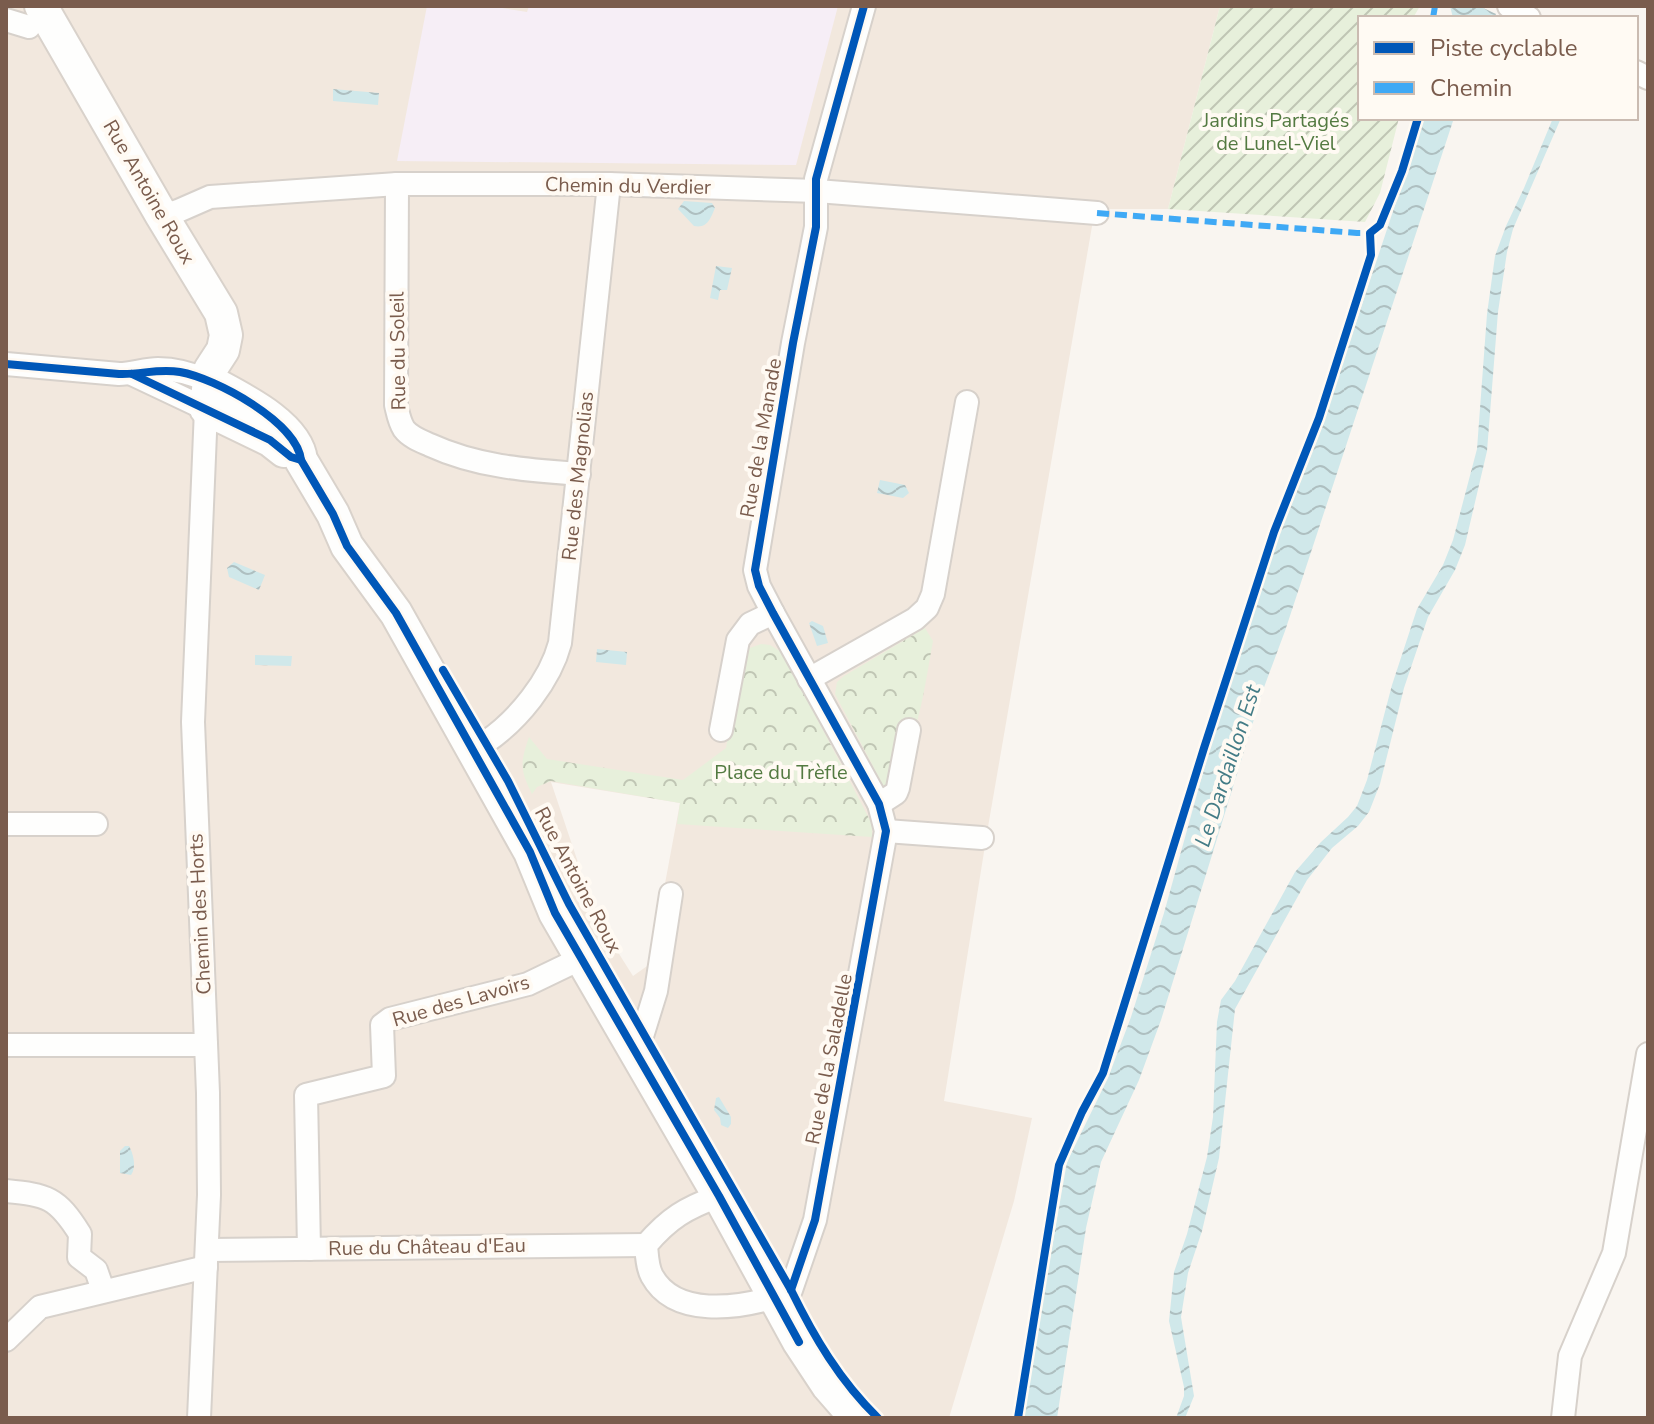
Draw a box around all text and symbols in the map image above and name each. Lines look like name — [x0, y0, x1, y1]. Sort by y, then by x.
legend — [1358, 16, 1638, 120]
text: Piste cyclable — [1430, 32, 1577, 64]
text: Chemin — [1430, 72, 1512, 104]
park label: Jardins Partagés de Lunel-Viel — [1202, 107, 1349, 157]
street label: Rue Antoine Roux — [97, 115, 201, 269]
street label: Chemin du Verdier — [545, 171, 711, 201]
street label: Rue du Soleil — [383, 291, 413, 411]
street label: Rue de la Manade — [734, 356, 788, 520]
street label: Rue des Magnolias — [556, 390, 600, 562]
water label: Le Dardaillon Est — [1188, 680, 1269, 851]
park label: Place du Trèfle — [714, 759, 848, 786]
street label: Rue Antoine Roux — [528, 802, 628, 958]
street label: Chemin des Horts — [182, 833, 218, 995]
street label: Rue des Lavoirs — [389, 969, 533, 1033]
street label: Rue de la Saladelle — [799, 971, 859, 1147]
street label: Rue du Château d'Eau — [328, 1232, 526, 1262]

